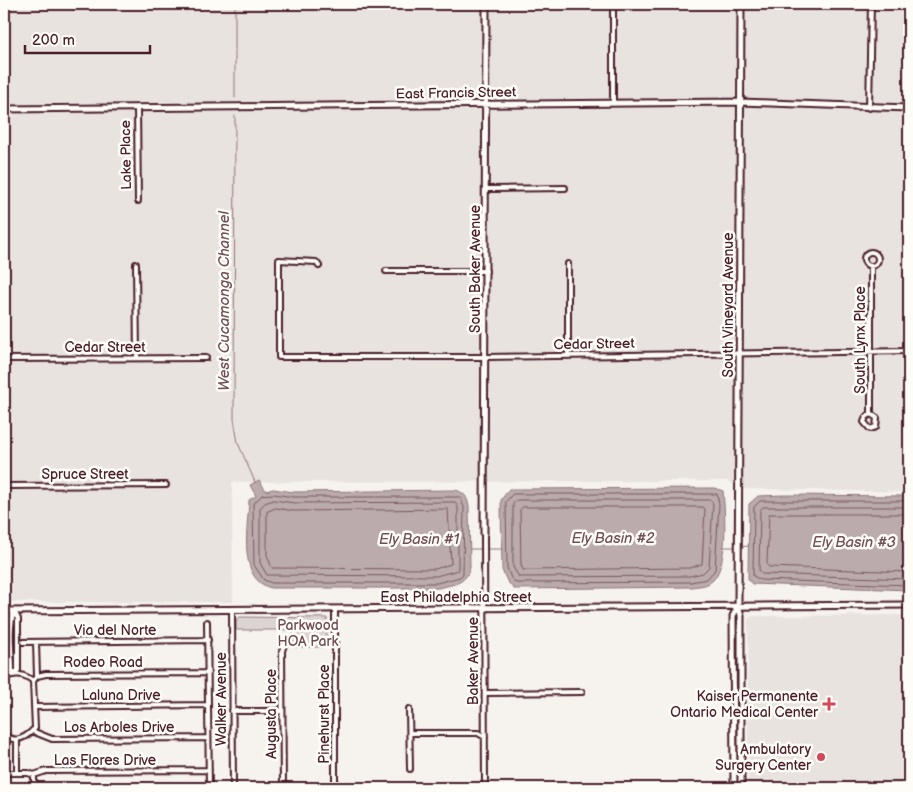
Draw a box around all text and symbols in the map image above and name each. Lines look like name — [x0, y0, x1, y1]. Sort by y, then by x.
scale bar — [25, 22, 150, 54]
text: 200 m — [32, 31, 75, 50]
street label: East Francis Street — [396, 83, 517, 103]
street label: Lake Place — [117, 120, 135, 190]
street label: South Baker Avenue — [467, 205, 484, 333]
water label: West Cucamonga Channel — [215, 210, 234, 391]
street label: South Vineyard Avenue — [720, 233, 737, 377]
street label: South Lynx Place — [852, 286, 869, 394]
street label: Cedar Street — [553, 335, 635, 353]
street label: Cedar Street — [64, 339, 146, 356]
street label: Spruce Street — [41, 466, 129, 483]
water label: Ely Basin #2 — [571, 529, 655, 548]
water label: Ely Basin #1 — [379, 530, 460, 549]
water label: Ely Basin #3 — [812, 533, 896, 552]
street label: East Philadelphia Street — [380, 589, 532, 606]
park label: Parkwood HOA Park — [277, 617, 339, 650]
street label: Baker Avenue — [465, 617, 482, 705]
street label: Via del Norte — [74, 622, 156, 639]
street label: Walker Avenue — [213, 652, 230, 746]
street label: Rodeo Road — [63, 654, 143, 671]
street label: Pinehurst Place — [316, 664, 333, 764]
street label: Augusta Place — [263, 669, 280, 759]
street label: Laluna Drive — [82, 687, 161, 704]
place label: Kaiser Permanente Ontario Medical Center — [670, 688, 819, 721]
marker: Kaiser Permanente Ontario Medical Center — [822, 697, 836, 711]
street label: Los Arboles Drive — [64, 719, 174, 736]
place label: Ambulatory Surgery Center — [715, 741, 812, 774]
marker: Ambulatory Surgery Center — [815, 751, 827, 763]
street label: Las Flores Drive — [54, 752, 156, 769]

